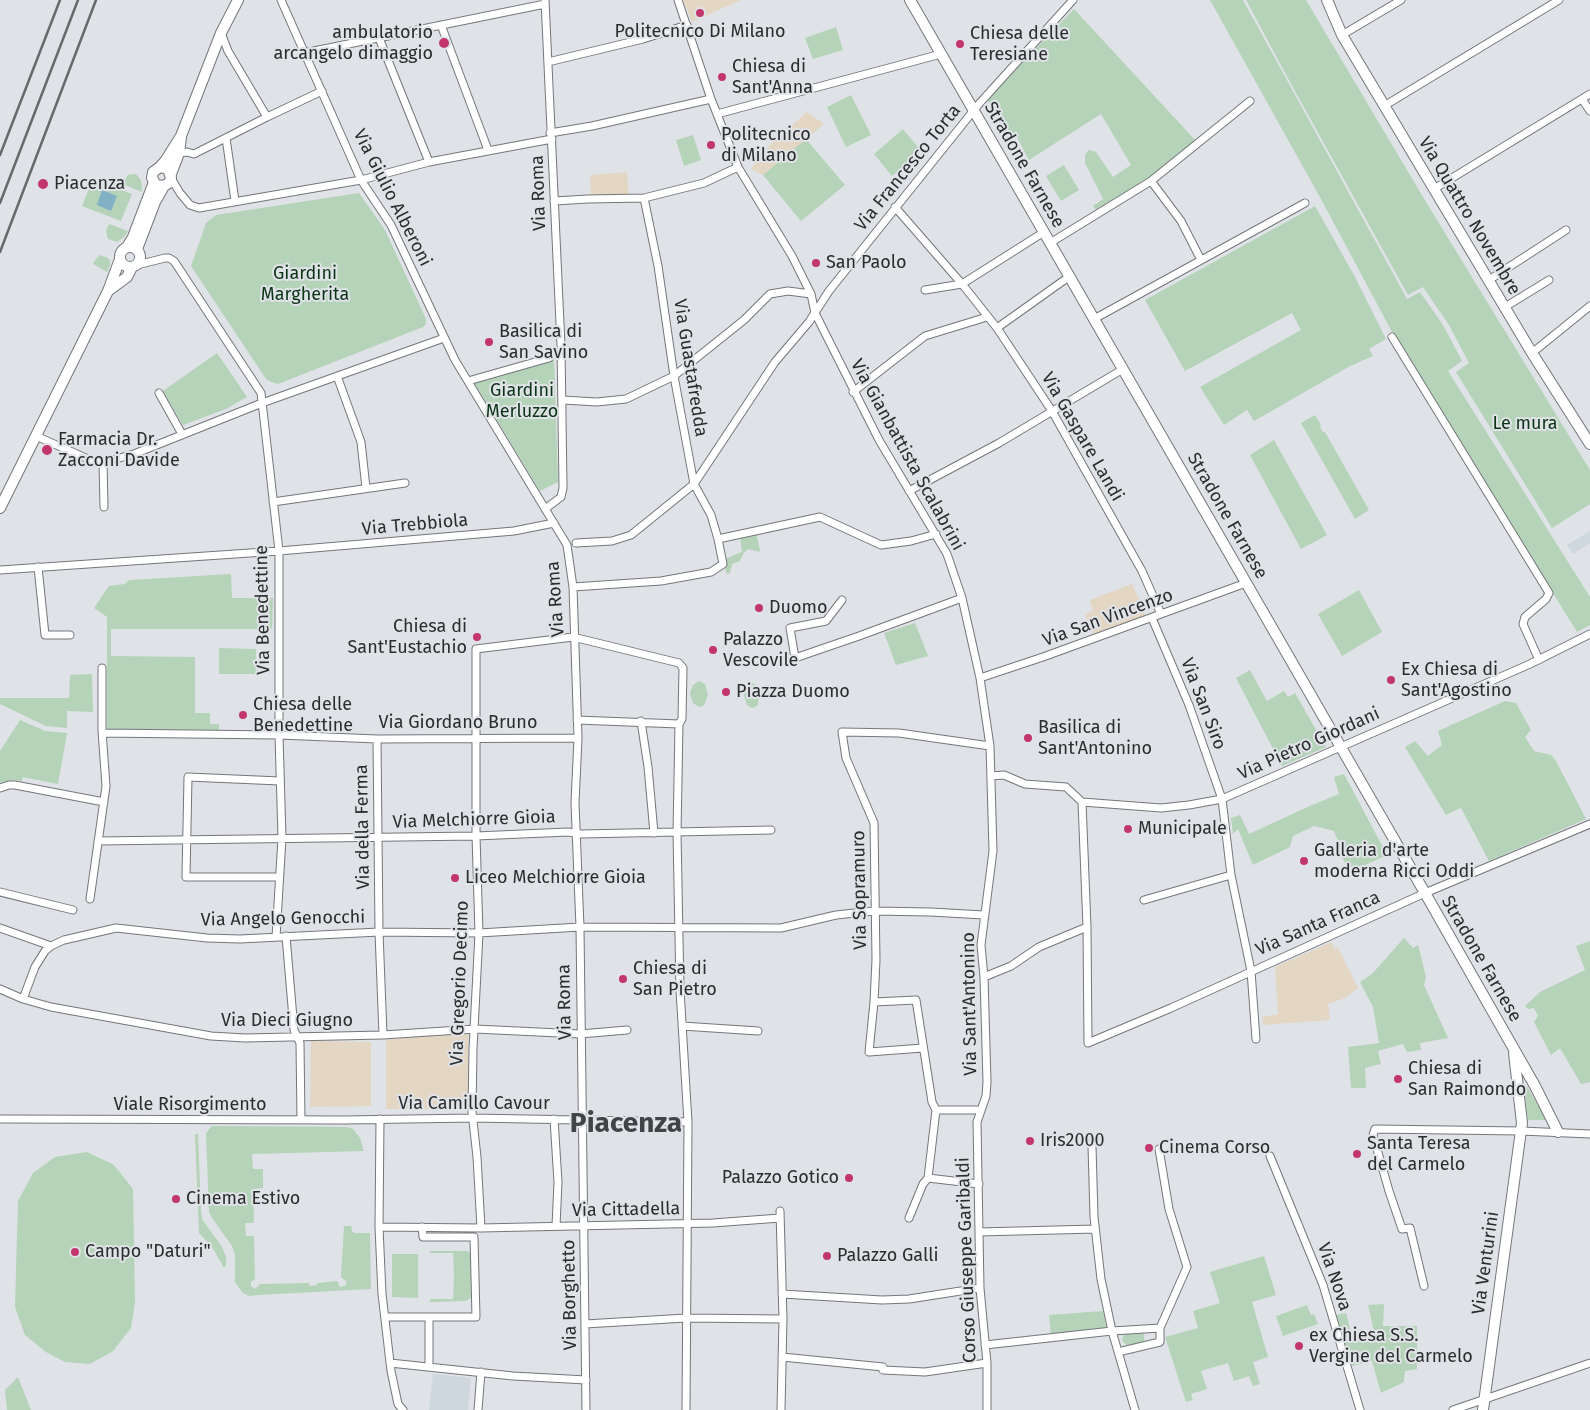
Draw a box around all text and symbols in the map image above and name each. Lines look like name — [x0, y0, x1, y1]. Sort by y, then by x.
marker: Politecnico Di Milano — [694, 7, 706, 19]
place label: Politecnico Di Milano — [614, 21, 786, 43]
place label: ambulatorio arcangelo dimaggio — [274, 22, 433, 64]
place label: Chiesa delle Teresiane — [970, 23, 1069, 66]
marker: ambulatorio arcangelo dimaggio — [437, 36, 451, 50]
marker: Chiesa delle Teresiane — [954, 38, 966, 50]
place label: Chiesa di Sant'Anna — [732, 56, 813, 98]
marker: Chiesa di Sant'Anna — [716, 71, 728, 83]
street label: Stradone Farnese — [979, 98, 1069, 232]
street label: Via Francesco Torta — [850, 100, 966, 236]
place label: Politecnico di Milano — [721, 124, 811, 166]
street label: Via Giulio Alberoni — [348, 126, 436, 270]
street label: Via Quattro Novembre — [1413, 133, 1525, 299]
marker: Politecnico di Milano — [705, 139, 717, 151]
street label: Via Roma — [527, 155, 551, 231]
place label: Piacenza — [54, 173, 125, 195]
marker: Piacenza — [36, 177, 50, 191]
place label: San Paolo — [826, 252, 906, 274]
marker: San Paolo — [810, 257, 822, 269]
park label: Giardini Margherita — [261, 263, 349, 306]
street label: Via Guastafredda — [668, 298, 712, 438]
place label: Basilica di San Savino — [499, 321, 588, 364]
marker: Basilica di San Savino — [483, 336, 495, 348]
street label: Via Gianbattista Scalabrini — [845, 356, 969, 554]
street label: Via Gaspare Landi — [1036, 369, 1128, 505]
park label: Giardini Merluzzo — [486, 380, 558, 422]
park label: Le mura — [1492, 413, 1558, 435]
place label: Farmacia Dr. Zacconi Davide — [58, 429, 180, 472]
marker: Farmacia Dr. Zacconi Davide — [40, 443, 54, 457]
street label: Stradone Farnese — [1182, 449, 1272, 583]
street label: Via Trebbiola — [361, 510, 469, 540]
street label: Via Benedettine — [251, 545, 275, 675]
street label: Via Roma — [543, 560, 569, 638]
street label: Via San Vincenzo — [1040, 584, 1176, 652]
place label: Duomo — [769, 597, 828, 619]
marker: Duomo — [753, 602, 765, 614]
place label: Chiesa di Sant'Eustachio — [348, 616, 467, 659]
place label: Palazzo Vescovile — [723, 629, 798, 672]
marker: Chiesa di Sant'Eustachio — [471, 631, 483, 643]
marker: Palazzo Vescovile — [707, 644, 719, 656]
street label: Via San Siro — [1176, 655, 1230, 753]
place label: Ex Chiesa di Sant'Agostino — [1401, 659, 1512, 702]
marker: Ex Chiesa di Sant'Agostino — [1385, 674, 1397, 686]
place label: Piazza Duomo — [736, 681, 850, 703]
marker: Piazza Duomo — [720, 686, 732, 698]
place label: Chiesa delle Benedettine — [253, 694, 353, 736]
street label: Via Pietro Giordani — [1235, 703, 1383, 785]
marker: Chiesa delle Benedettine — [237, 709, 249, 721]
street label: Via Giordano Bruno — [379, 712, 537, 734]
place label: Basilica di Sant'Antonino — [1038, 717, 1152, 760]
marker: Basilica di Sant'Antonino — [1022, 732, 1034, 744]
street label: Via della Ferma — [351, 764, 375, 890]
street label: Via Melchiorre Gioia — [392, 806, 556, 834]
place label: Municipale — [1138, 818, 1227, 840]
marker: Municipale — [1122, 823, 1134, 835]
street label: Via Sopramuro — [848, 830, 872, 950]
place label: Galleria d'arte moderna Ricci Oddi — [1314, 840, 1474, 882]
marker: Galleria d'arte moderna Ricci Oddi — [1298, 855, 1310, 867]
place label: Liceo Melchiorre Gioia — [465, 867, 646, 889]
marker: Liceo Melchiorre Gioia — [449, 872, 461, 884]
street label: Via Santa Franca — [1252, 887, 1384, 961]
street label: Stradone Farnese — [1436, 892, 1526, 1026]
street label: Via Gregorio Decimo — [446, 900, 474, 1066]
street label: Via Angelo Genocchi — [201, 907, 365, 931]
street label: Via Sant'Antonino — [958, 932, 982, 1076]
place label: Chiesa di San Pietro — [633, 958, 717, 1001]
street label: Via Roma — [554, 964, 576, 1040]
marker: Chiesa di San Pietro — [617, 973, 629, 985]
street label: Via Dieci Giugno — [221, 1010, 353, 1032]
place label: Chiesa di San Raimondo — [1408, 1058, 1526, 1100]
marker: Chiesa di San Raimondo — [1392, 1073, 1404, 1085]
street label: Via Camillo Cavour — [398, 1093, 550, 1115]
street label: Viale Risorgimento — [114, 1094, 266, 1116]
district label: Piacenza — [570, 1107, 682, 1141]
place label: Iris2000 — [1040, 1130, 1105, 1152]
place label: Santa Teresa del Carmelo — [1367, 1133, 1470, 1176]
marker: Iris2000 — [1024, 1135, 1036, 1147]
place label: Cinema Corso — [1159, 1137, 1270, 1159]
marker: Cinema Corso — [1143, 1142, 1155, 1154]
marker: Santa Teresa del Carmelo — [1351, 1148, 1363, 1160]
street label: Corso Giuseppe Garibaldi — [953, 1157, 981, 1363]
place label: Palazzo Gotico — [722, 1167, 839, 1189]
marker: Palazzo Gotico — [843, 1172, 855, 1184]
place label: Cinema Estivo — [186, 1188, 300, 1210]
marker: Cinema Estivo — [170, 1193, 182, 1205]
street label: Via Cittadella — [572, 1198, 680, 1222]
street label: Via Venturini — [1468, 1210, 1504, 1316]
street label: Via Borghetto — [558, 1239, 582, 1351]
street label: Via Nova — [1312, 1240, 1356, 1314]
place label: Campo "Daturi" — [85, 1241, 211, 1263]
place label: Palazzo Galli — [837, 1245, 939, 1267]
marker: Campo "Daturi" — [69, 1246, 81, 1258]
marker: Palazzo Galli — [821, 1250, 833, 1262]
place label: ex Chiesa S.S. Vergine del Carmelo — [1309, 1325, 1473, 1368]
marker: ex Chiesa S.S. Vergine del Carmelo — [1293, 1340, 1305, 1352]

